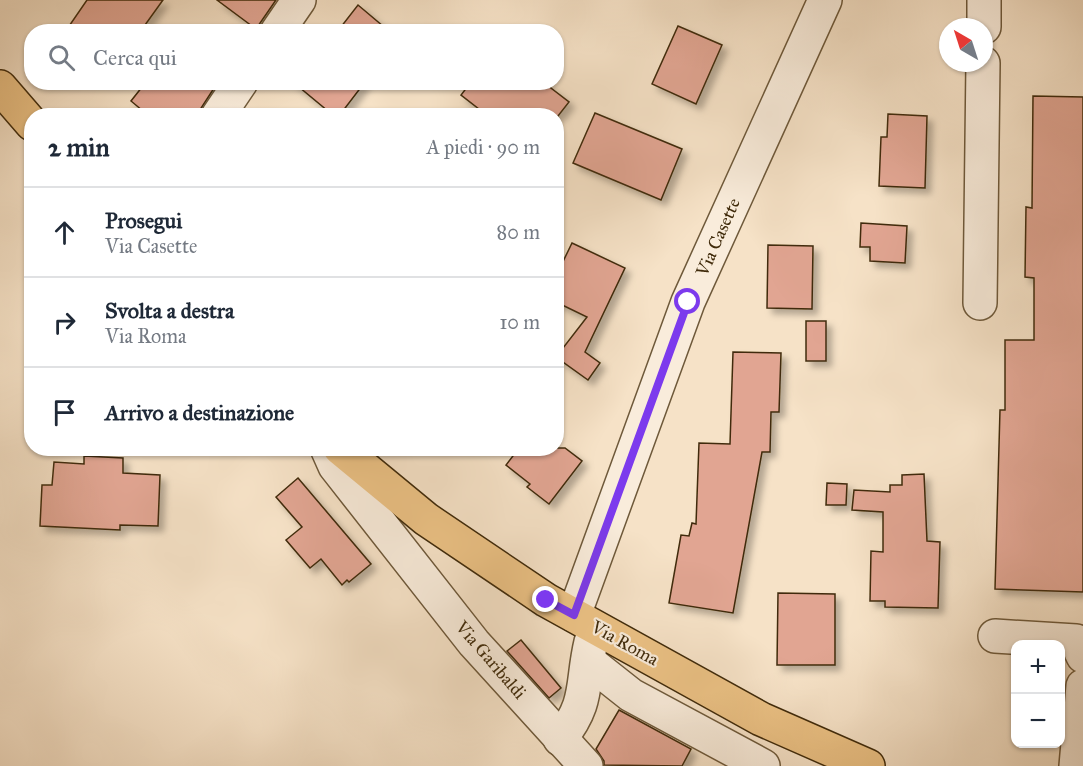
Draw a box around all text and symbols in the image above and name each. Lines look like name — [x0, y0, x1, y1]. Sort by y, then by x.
north arrow — [939, 18, 993, 72]
search box — [24, 24, 564, 90]
icon: search — [45, 41, 78, 74]
text: Cerca qui — [93, 44, 177, 71]
text: 2 min — [48, 131, 109, 163]
text: A piedi · 90 m — [426, 135, 540, 159]
street label: Via Casette — [691, 195, 745, 280]
text: Prosegui — [105, 207, 182, 234]
icon: ahead — [48, 216, 81, 249]
text: 80 m — [497, 220, 540, 244]
text: Via Casette — [105, 234, 197, 258]
route start — [674, 288, 700, 314]
text: Svolta a destra — [105, 297, 234, 324]
icon: right — [48, 306, 81, 339]
text: 10 m — [499, 310, 540, 334]
text: Via Roma — [105, 324, 186, 348]
icon: arrive — [48, 396, 81, 429]
text: Arrivo a destinazione — [105, 399, 294, 426]
route end — [532, 586, 558, 612]
street label: Via Roma — [587, 615, 663, 671]
street label: Via Garibaldi — [450, 616, 531, 704]
map controls — [1011, 640, 1065, 748]
button: + — [1011, 640, 1065, 694]
button: − — [1011, 694, 1065, 748]

